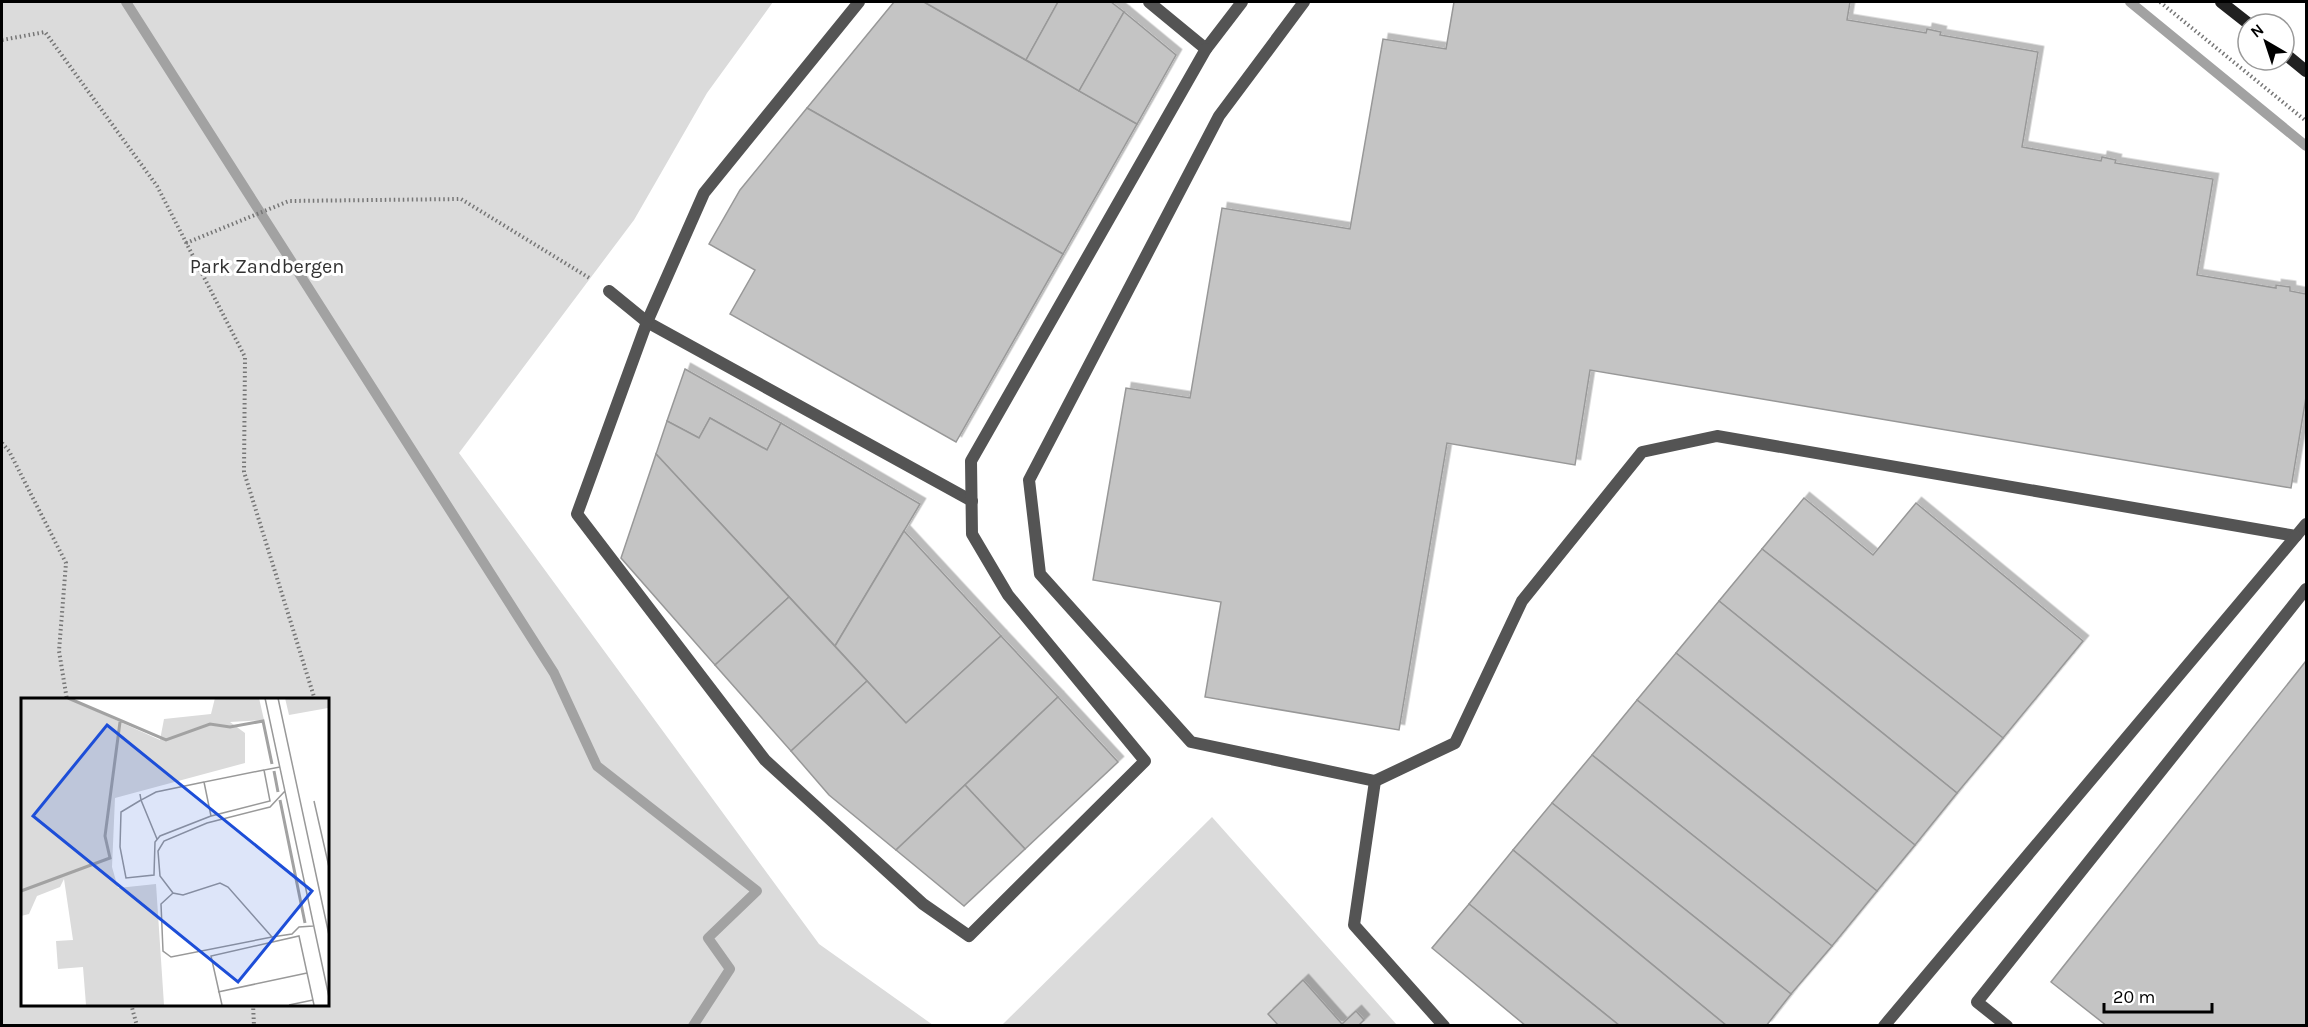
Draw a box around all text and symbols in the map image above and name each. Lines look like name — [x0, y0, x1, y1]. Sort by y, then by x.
north arrow — [2236, 12, 2296, 72]
text: N — [2246, 20, 2267, 42]
park label: Park Zandbergen — [190, 255, 344, 278]
inset map — [21, 698, 328, 1006]
scale bar — [2104, 976, 2212, 1014]
text: 20 m — [2113, 986, 2155, 1008]

